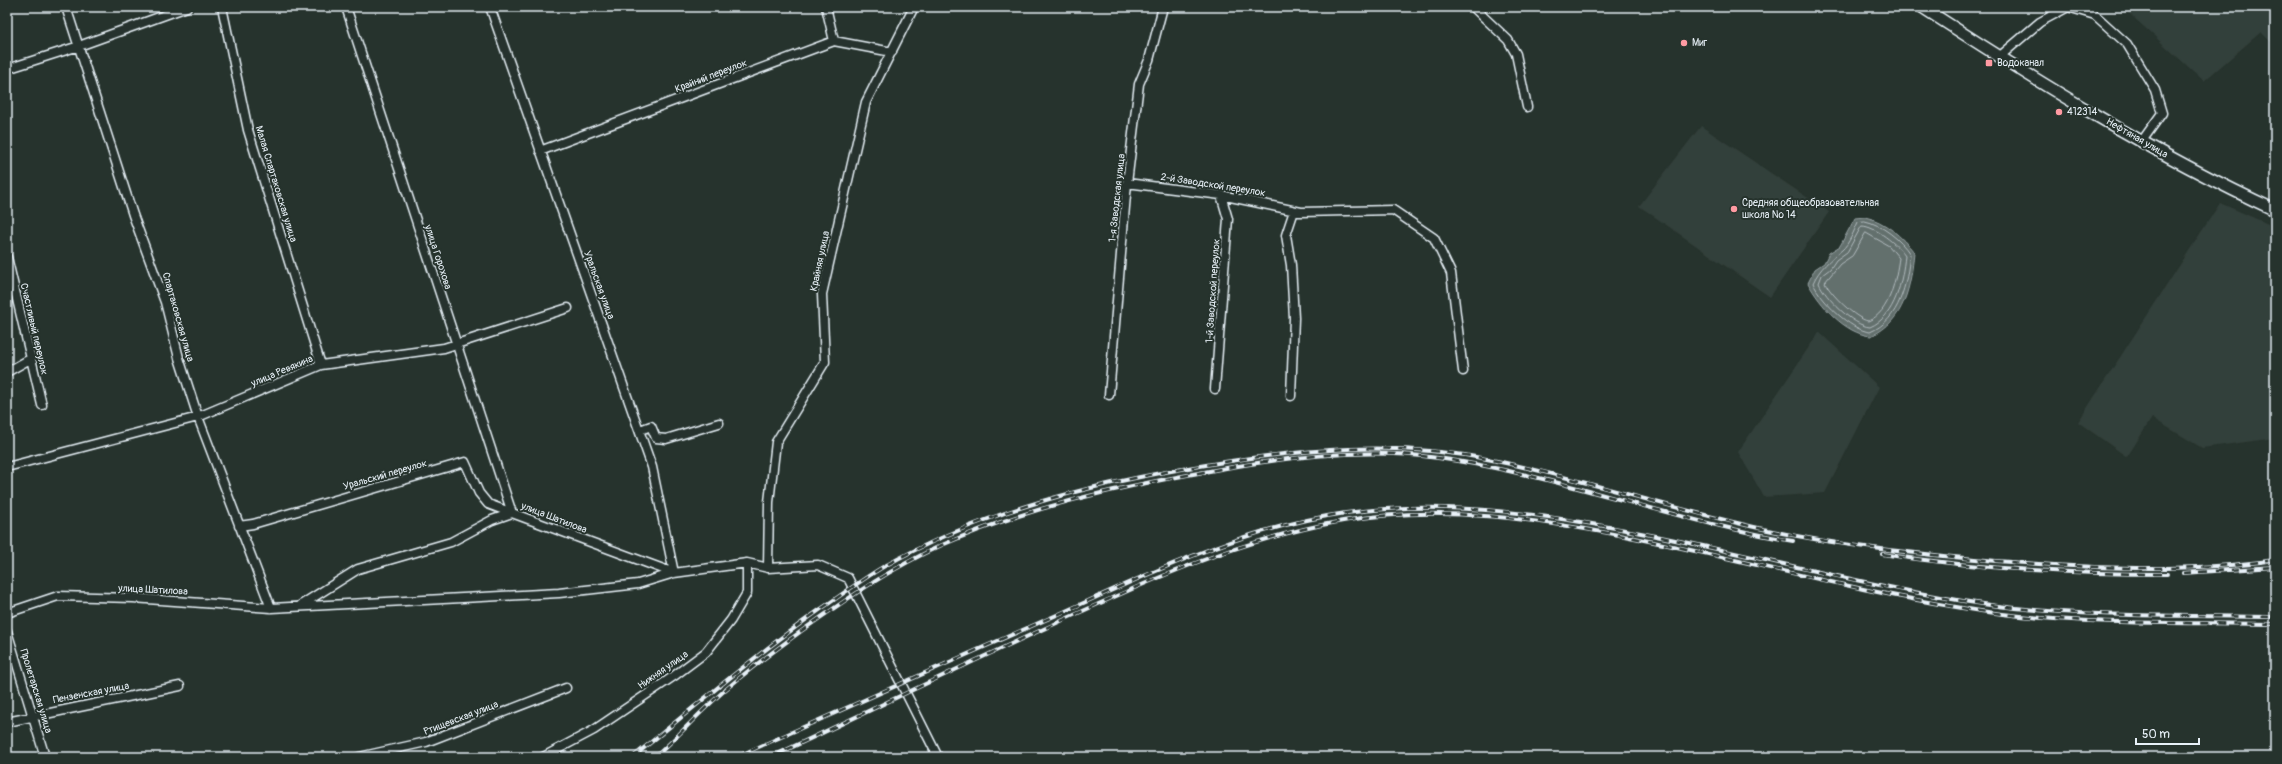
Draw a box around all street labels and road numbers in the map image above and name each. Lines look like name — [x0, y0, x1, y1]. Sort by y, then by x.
street label: Крайний переулок — [673, 57, 749, 95]
street label: Нефтяная улица — [2104, 115, 2170, 161]
street label: Малая Спартаковская улица — [253, 124, 300, 244]
street label: 1-я Заводская улица — [1106, 153, 1128, 243]
street label: 2-й Заводской переулок — [1160, 171, 1266, 199]
street label: улица Горохова — [422, 222, 454, 291]
street label: Крайняя улица — [808, 229, 832, 292]
street label: 1-й Заводской переулок — [1203, 239, 1223, 343]
street label: Уральская улица — [581, 249, 617, 321]
street label: Спартаковская улица — [159, 271, 197, 363]
street label: Счастливый переулок — [18, 282, 50, 376]
street label: улица Ревякина — [248, 352, 315, 390]
street label: Уральский переулок — [342, 457, 428, 493]
street label: улица Шатилова — [518, 500, 589, 536]
street label: улица Шатилова — [117, 582, 188, 598]
street label: Пролетарская улица — [17, 647, 55, 735]
street label: Нижняя улица — [636, 648, 691, 692]
street label: Пензенская улица — [52, 680, 130, 706]
street label: Ртищевская улица — [422, 698, 500, 738]

